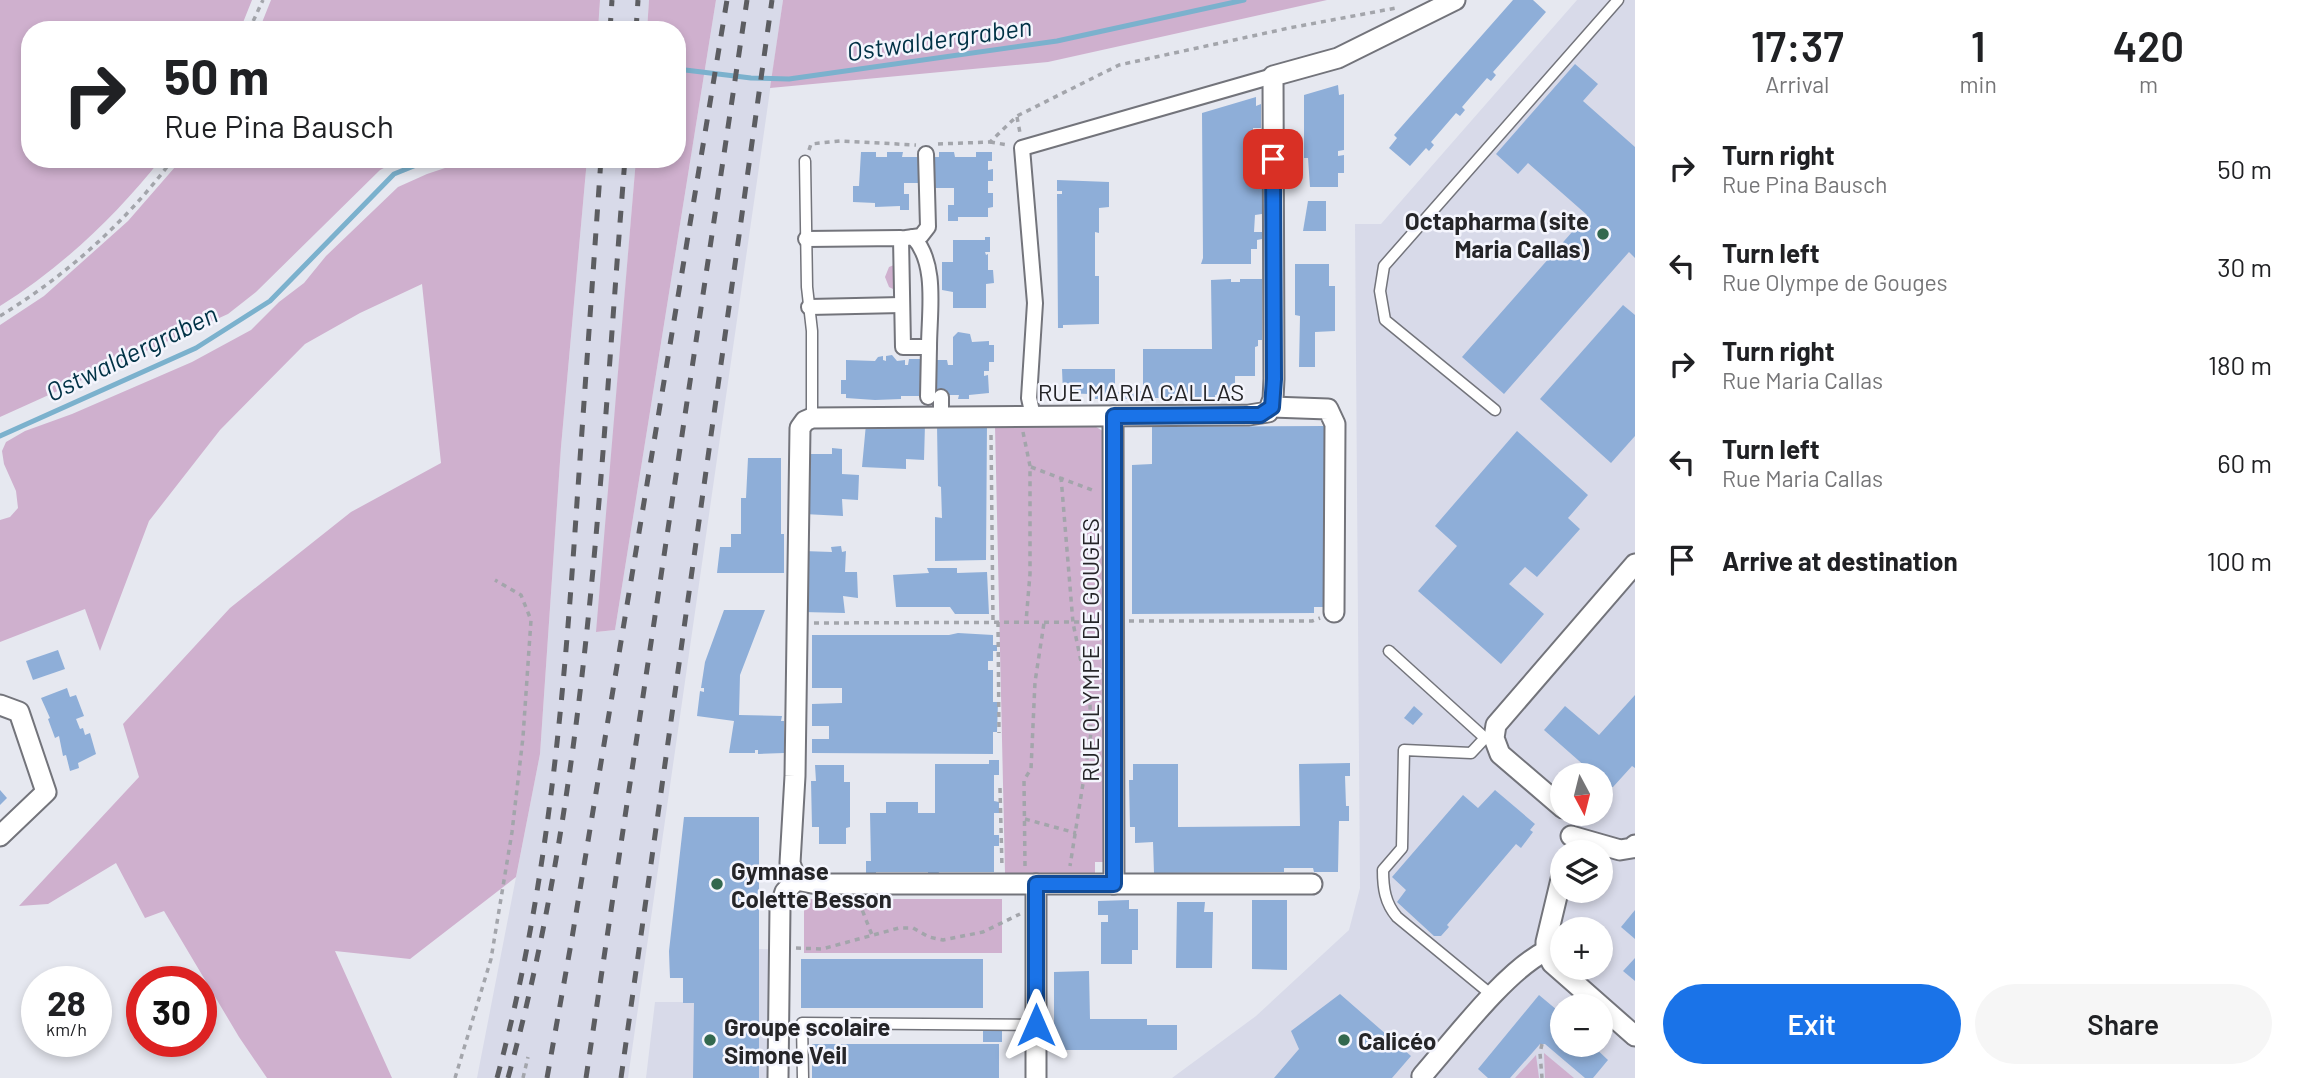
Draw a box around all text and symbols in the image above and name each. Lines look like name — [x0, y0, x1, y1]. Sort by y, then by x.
water label: Ostwaldergraben — [844, 10, 1034, 66]
text: 17:37 — [1751, 20, 1844, 70]
text: 1 — [1971, 20, 1986, 70]
text: 420 — [2113, 20, 2184, 70]
text: 50 m — [164, 46, 269, 105]
icon: right — [49, 49, 140, 140]
text: Arrival — [1765, 70, 1829, 98]
text: min — [1960, 70, 1997, 98]
text: m — [2139, 70, 2158, 98]
text: Rue Pina Bausch — [164, 106, 394, 144]
pin — [1243, 129, 1303, 189]
text: Turn right — [1722, 139, 1835, 170]
icon: arrive — [1254, 140, 1292, 178]
icon: right — [1663, 149, 1701, 187]
text: 50 m — [2217, 153, 2272, 184]
text: Rue Pina Bausch — [1722, 170, 1887, 198]
place label: Octapharma (site Maria Callas) — [1405, 206, 1590, 263]
marker: Octapharma (site Maria Callas) — [1595, 226, 1611, 242]
text: Turn left — [1722, 237, 1820, 268]
icon: left — [1663, 247, 1701, 285]
text: 30 m — [2217, 251, 2272, 282]
text: Rue Olympe de Gouges — [1722, 268, 1948, 296]
water label: Ostwaldergraben — [40, 297, 222, 407]
text: Turn right — [1722, 335, 1835, 366]
icon: right — [1663, 345, 1701, 383]
text: 180 m — [2208, 349, 2272, 380]
text: Rue Maria Callas — [1722, 366, 1883, 394]
street label: RUE MARIA CALLAS — [1038, 377, 1244, 406]
text: Turn left — [1722, 433, 1820, 464]
icon: left — [1663, 443, 1701, 481]
text: 60 m — [2217, 447, 2272, 478]
text: Rue Maria Callas — [1722, 464, 1883, 492]
street label: RUE OLYMPE DE GOUGES — [1075, 518, 1104, 782]
icon: arrive — [1663, 541, 1701, 579]
text: Arrive at destination — [1722, 545, 1958, 576]
text: 100 m — [2207, 545, 2272, 576]
north arrow — [1550, 763, 1614, 826]
map controls — [1550, 763, 1613, 1057]
button: layers — [1550, 840, 1613, 903]
place label: Gymnase Colette Besson — [731, 856, 892, 913]
marker: Gymnase Colette Besson — [709, 876, 725, 892]
button: + — [1550, 917, 1613, 980]
speed limit sign: 30 — [126, 966, 217, 1057]
text: 28 — [47, 981, 86, 1023]
button: Exit — [1663, 984, 1961, 1064]
button: Share — [1975, 984, 2272, 1064]
position arrow — [999, 988, 1073, 1062]
button: − — [1550, 994, 1613, 1057]
place label: Groupe scolaire Simone Veil — [724, 1012, 890, 1069]
text: km/h — [46, 1018, 87, 1040]
place label: Calicéo — [1358, 1026, 1436, 1055]
marker: Groupe scolaire Simone Veil — [702, 1032, 718, 1048]
marker: Calicéo — [1336, 1032, 1352, 1048]

